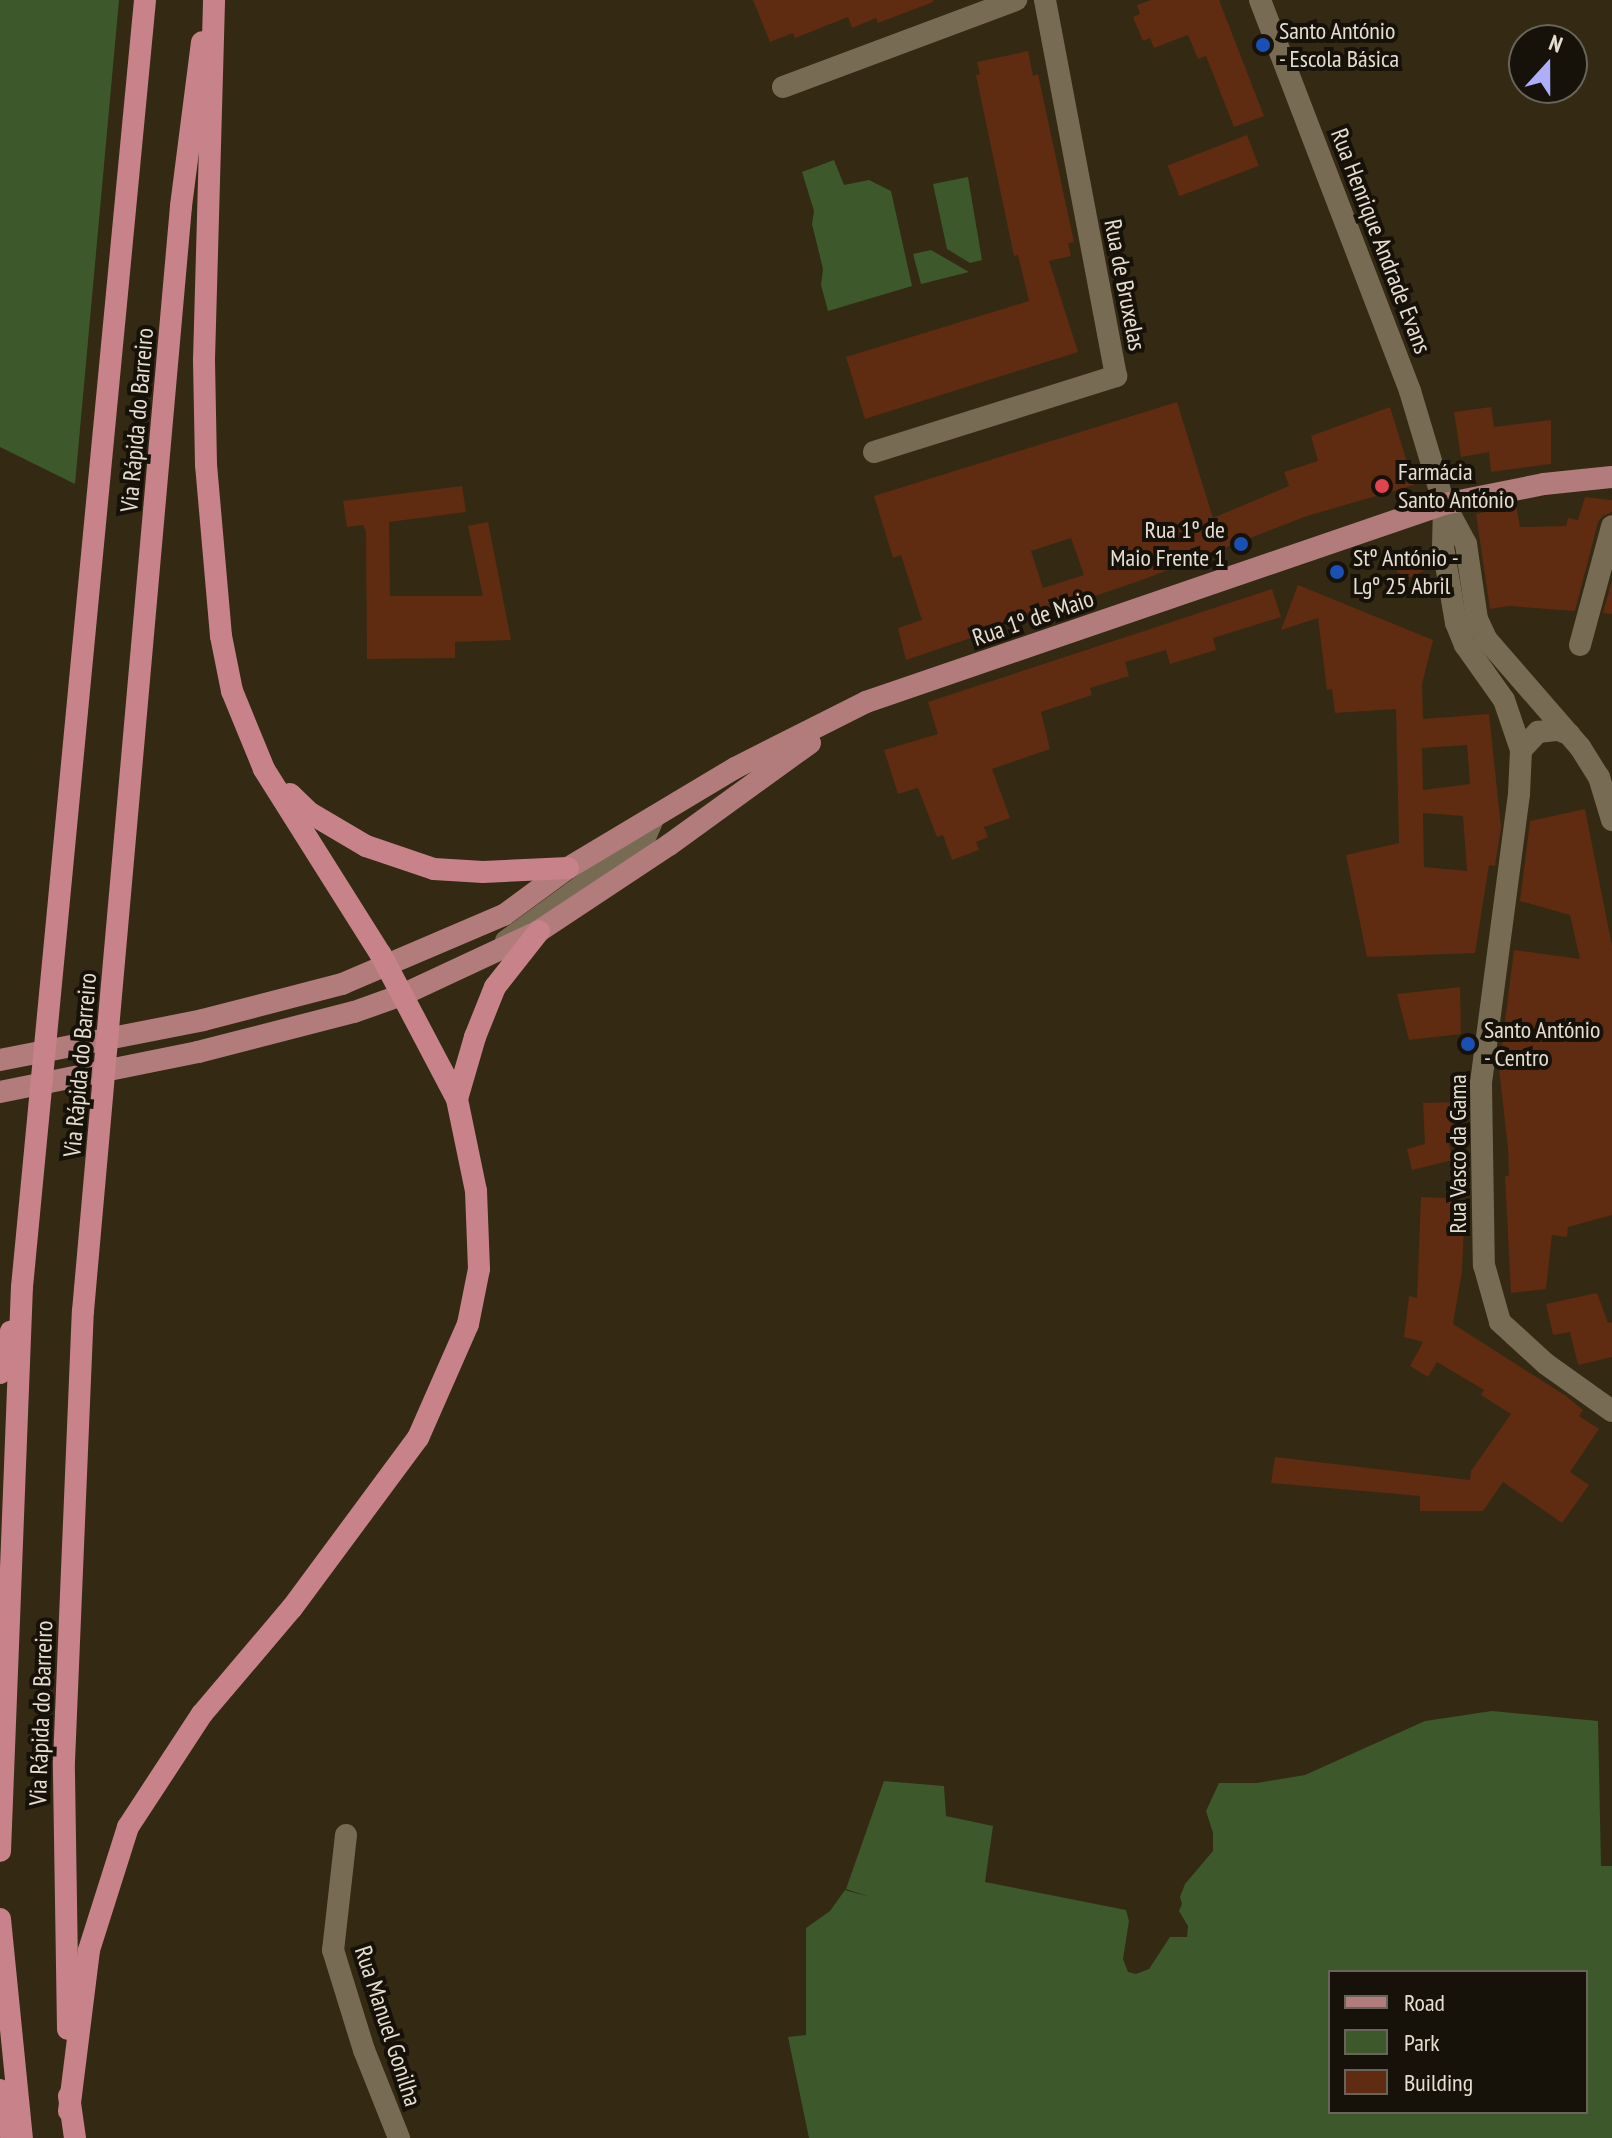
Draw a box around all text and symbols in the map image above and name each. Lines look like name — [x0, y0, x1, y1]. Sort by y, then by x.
place label: Santo António - Escola Básica — [1279, 17, 1401, 73]
north arrow — [1508, 24, 1588, 104]
text: N — [1545, 28, 1566, 59]
marker: Santo António - Escola Básica — [1254, 36, 1272, 54]
street label: Rua Henrique Andrade Evans — [1325, 124, 1437, 358]
street label: Rua de Bruxelas — [1098, 217, 1152, 353]
street label: Via Rápida do Barreiro — [115, 327, 159, 513]
place label: Farmácia Santo António — [1398, 458, 1515, 514]
marker: Farmácia Santo António — [1373, 477, 1391, 495]
place label: Rua 1º de Maio Frente 1 — [1110, 516, 1225, 572]
marker: Rua 1º de Maio Frente 1 — [1232, 535, 1250, 553]
place label: Stº António - Lgº 25 Abril — [1353, 544, 1460, 600]
marker: Stº António - Lgº 25 Abril — [1328, 563, 1346, 581]
street label: Rua 1º de Maio — [969, 584, 1097, 652]
street label: Via Rápida do Barreiro — [58, 972, 102, 1158]
place label: Santo António - Centro — [1484, 1016, 1601, 1072]
marker: Santo António - Centro — [1459, 1035, 1477, 1053]
street label: Rua Vasco da Gama — [1444, 1074, 1472, 1234]
street label: Via Rápida do Barreiro — [23, 1620, 59, 1806]
street label: Rua Manuel Gonilha — [349, 1942, 427, 2110]
legend — [1328, 1970, 1588, 2114]
text: Road — [1404, 1987, 1445, 2018]
text: Park — [1404, 2027, 1440, 2058]
text: Building — [1404, 2067, 1473, 2098]

